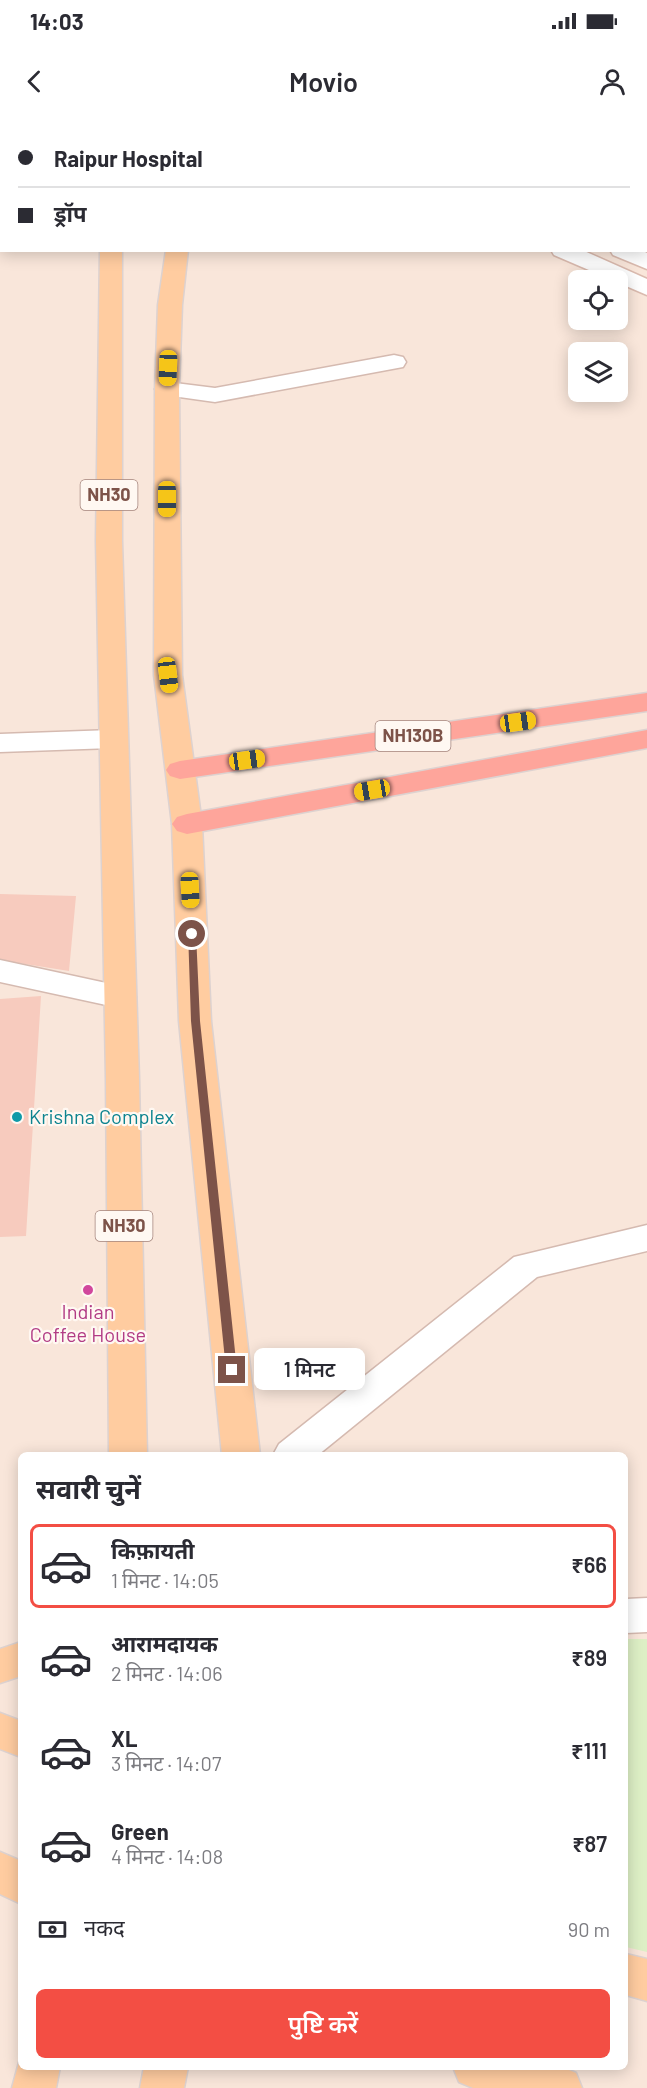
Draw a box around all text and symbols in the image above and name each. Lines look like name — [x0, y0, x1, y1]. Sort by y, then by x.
text: 14:03 — [30, 8, 84, 34]
icon: back — [18, 65, 51, 98]
text: Movio — [289, 65, 358, 97]
icon: person — [596, 65, 629, 98]
text: Raipur Hospital — [54, 145, 203, 171]
text: ड्रॉप — [54, 200, 87, 226]
map controls — [568, 270, 628, 402]
button: locate — [568, 270, 628, 330]
button: layers — [568, 342, 628, 402]
car — [158, 350, 178, 386]
road number: NH30 — [80, 480, 138, 510]
car — [158, 481, 176, 517]
car — [157, 656, 179, 694]
car — [499, 711, 537, 733]
road number: NH130B — [376, 721, 450, 751]
car — [228, 749, 266, 771]
car — [353, 778, 391, 802]
car — [180, 872, 200, 908]
route start — [178, 920, 205, 947]
place label: Krishna Complex — [29, 1104, 175, 1128]
marker: Krishna Complex — [10, 1110, 24, 1124]
road number: NH30 — [96, 1211, 152, 1241]
marker: Indian Coffee House — [81, 1283, 95, 1297]
place label: Indian Coffee House — [30, 1299, 146, 1346]
callout: 1 मिनट — [253, 1349, 364, 1391]
route end — [218, 1356, 245, 1383]
text: 1 मिनट — [284, 1357, 335, 1381]
text: सवारी चुनें — [36, 1472, 141, 1504]
text: किफ़ायती — [111, 1537, 195, 1563]
icon: car — [39, 1539, 93, 1593]
text: ₹66 — [571, 1551, 607, 1577]
text: 1 मिनट · 14:05 — [111, 1568, 219, 1592]
text: आरामदायक — [111, 1630, 218, 1656]
icon: car — [39, 1632, 93, 1686]
text: ₹89 — [571, 1644, 607, 1670]
text: 2 मिनट · 14:06 — [111, 1661, 223, 1685]
icon: car — [39, 1725, 93, 1779]
text: XL — [111, 1725, 137, 1751]
text: ₹111 — [571, 1737, 607, 1763]
text: 3 मिनट · 14:07 — [111, 1751, 221, 1775]
icon: car — [39, 1818, 93, 1872]
text: Green — [111, 1818, 169, 1844]
text: ₹87 — [572, 1830, 607, 1856]
text: 4 मिनट · 14:08 — [111, 1844, 223, 1868]
icon: cash — [36, 1913, 69, 1946]
text: नकद — [84, 1914, 125, 1940]
text: 90 m — [568, 1917, 610, 1941]
button: पुष्टि करें — [36, 1989, 610, 2058]

